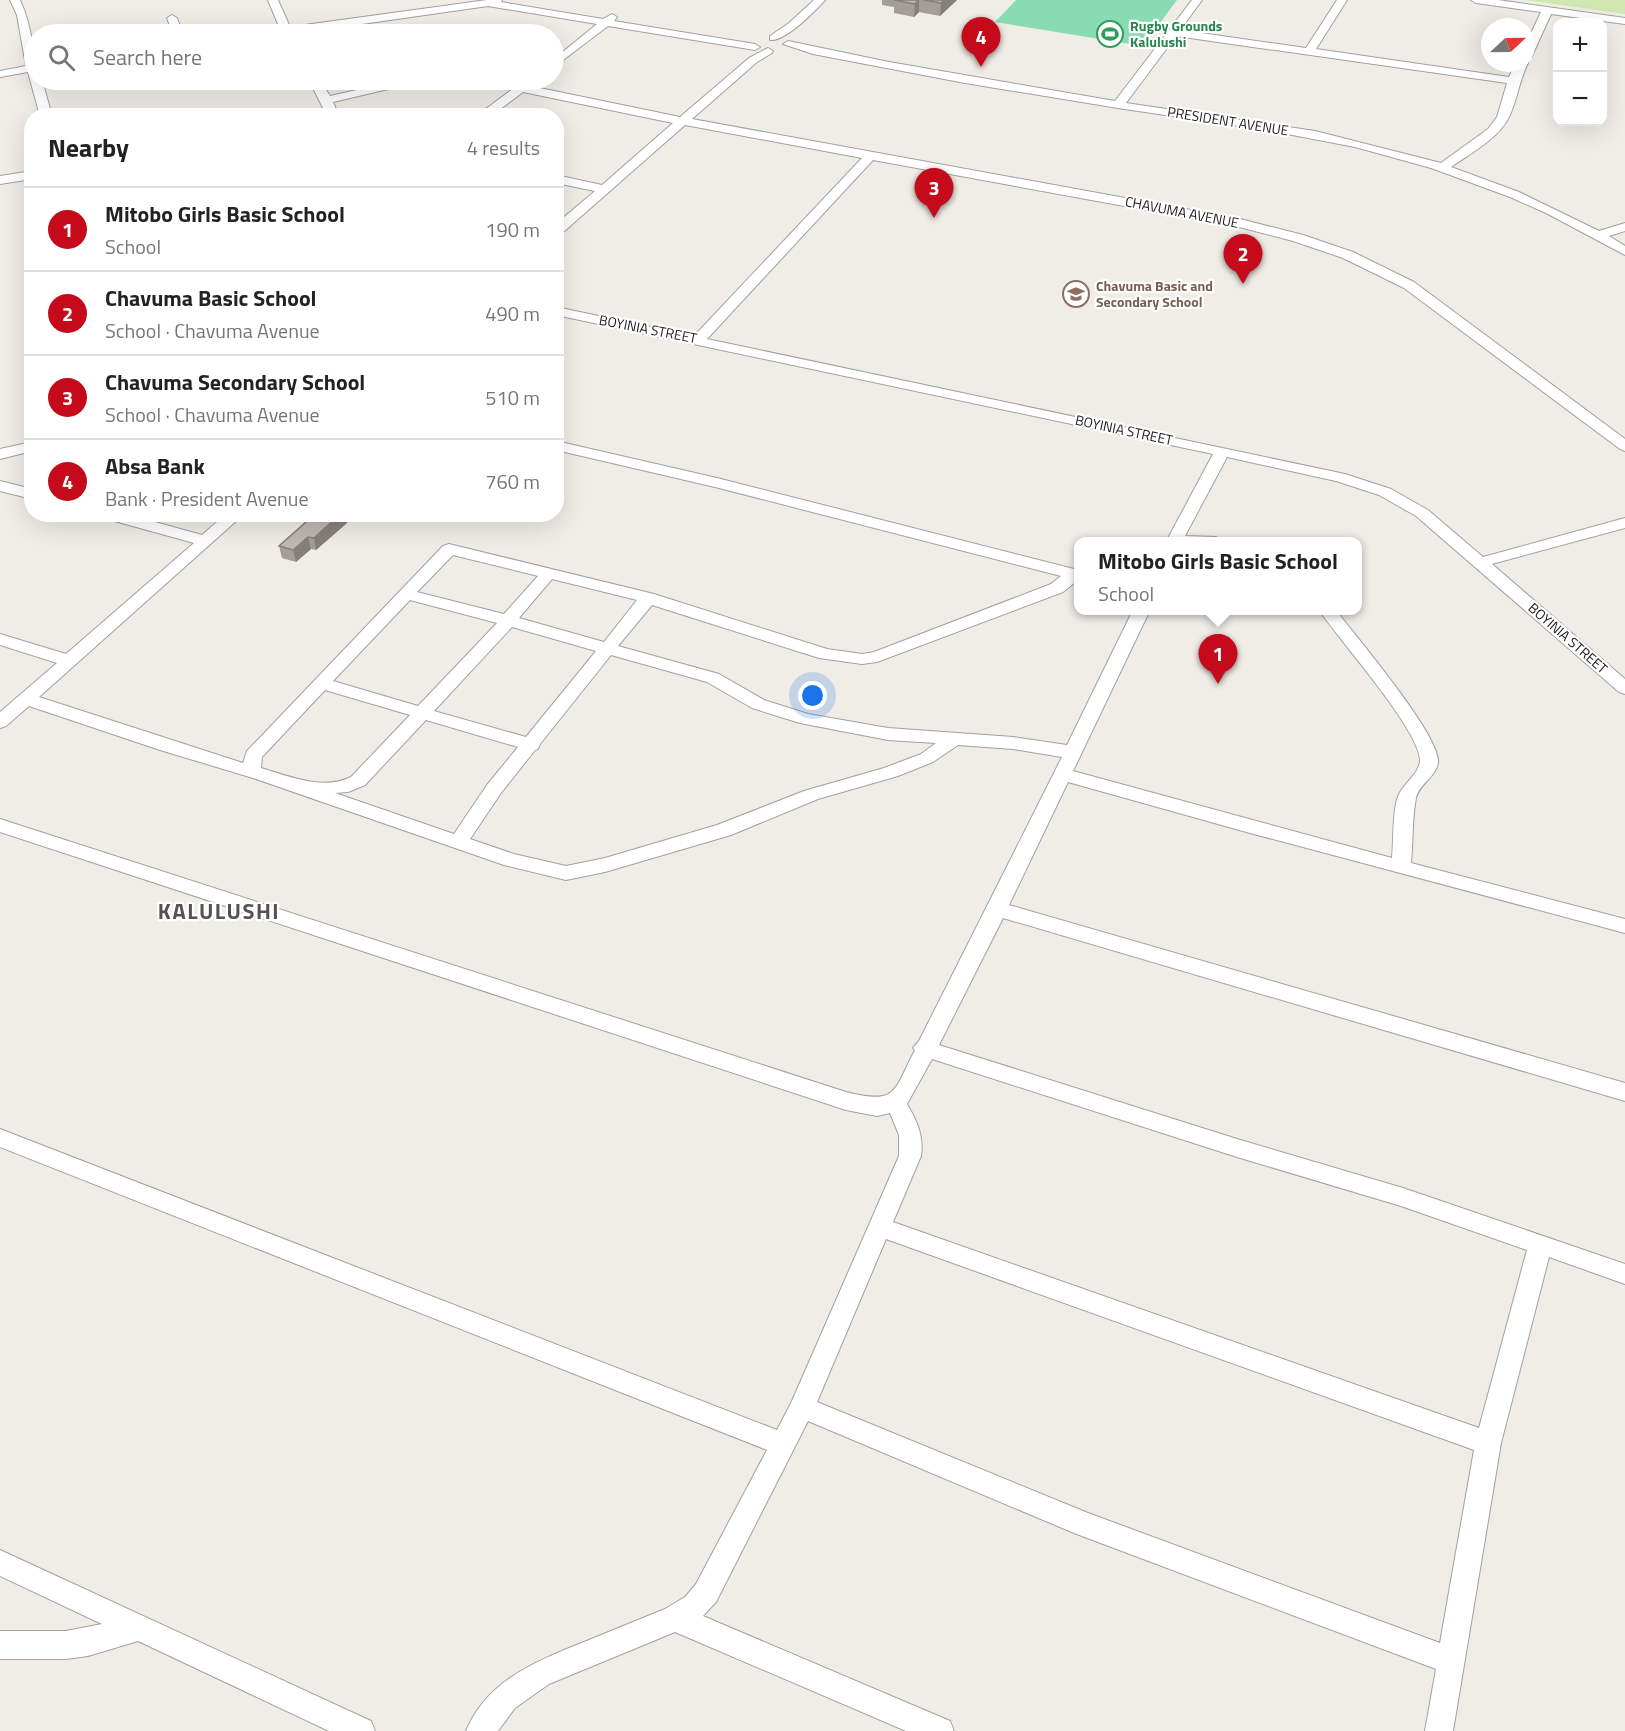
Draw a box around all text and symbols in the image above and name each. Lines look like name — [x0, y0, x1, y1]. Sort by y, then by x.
place label: Rugby Grounds Kalulushi — [1130, 15, 1223, 52]
pin: 4 — [962, 17, 1000, 67]
north arrow — [1481, 18, 1535, 72]
map controls — [1553, 18, 1607, 126]
button: + — [1553, 18, 1607, 72]
sports icon: Rugby Grounds Kalulushi — [1095, 19, 1125, 49]
search box — [24, 24, 564, 90]
text: Search here — [93, 40, 202, 74]
icon: search — [45, 41, 78, 74]
button: − — [1553, 72, 1607, 126]
street label: PRESIDENT AVENUE — [1166, 101, 1290, 140]
text: Nearby — [48, 128, 129, 167]
text: 4 results — [467, 132, 540, 163]
pin: 3 — [914, 168, 954, 218]
street label: CHAVUMA AVENUE — [1123, 190, 1241, 233]
text: Mitobo Girls Basic School — [105, 197, 345, 231]
text: 1 — [62, 214, 73, 245]
text: 190 m — [485, 214, 540, 245]
text: School — [105, 231, 161, 262]
pin: 2 — [1224, 234, 1262, 284]
place label: Chavuma Basic and Secondary School — [1096, 275, 1213, 312]
school or university icon: Chavuma Basic and Secondary School — [1061, 279, 1091, 309]
text: Chavuma Basic School — [105, 281, 317, 315]
text: 2 — [62, 298, 73, 329]
text: 490 m — [485, 298, 540, 329]
street label: BOYINIA STREET — [597, 309, 699, 348]
text: School · Chavuma Avenue — [105, 315, 320, 346]
text: Chavuma Secondary School — [105, 365, 365, 399]
text: 3 — [62, 382, 73, 413]
text: 510 m — [485, 382, 540, 413]
text: School · Chavuma Avenue — [105, 399, 320, 430]
street label: BOYINIA STREET — [1073, 409, 1175, 450]
text: Absa Bank — [105, 449, 205, 483]
text: 4 — [62, 466, 73, 497]
text: 760 m — [485, 466, 540, 497]
text: Bank · President Avenue — [105, 483, 309, 514]
popup — [1074, 537, 1362, 615]
text: Mitobo Girls Basic School — [1098, 544, 1338, 578]
text: School — [1098, 578, 1154, 609]
street label: BOYINIA STREET — [1524, 597, 1613, 679]
pin: 1 — [1198, 634, 1238, 684]
your location — [798, 681, 827, 710]
district label: KALULUSHI — [158, 894, 280, 928]

